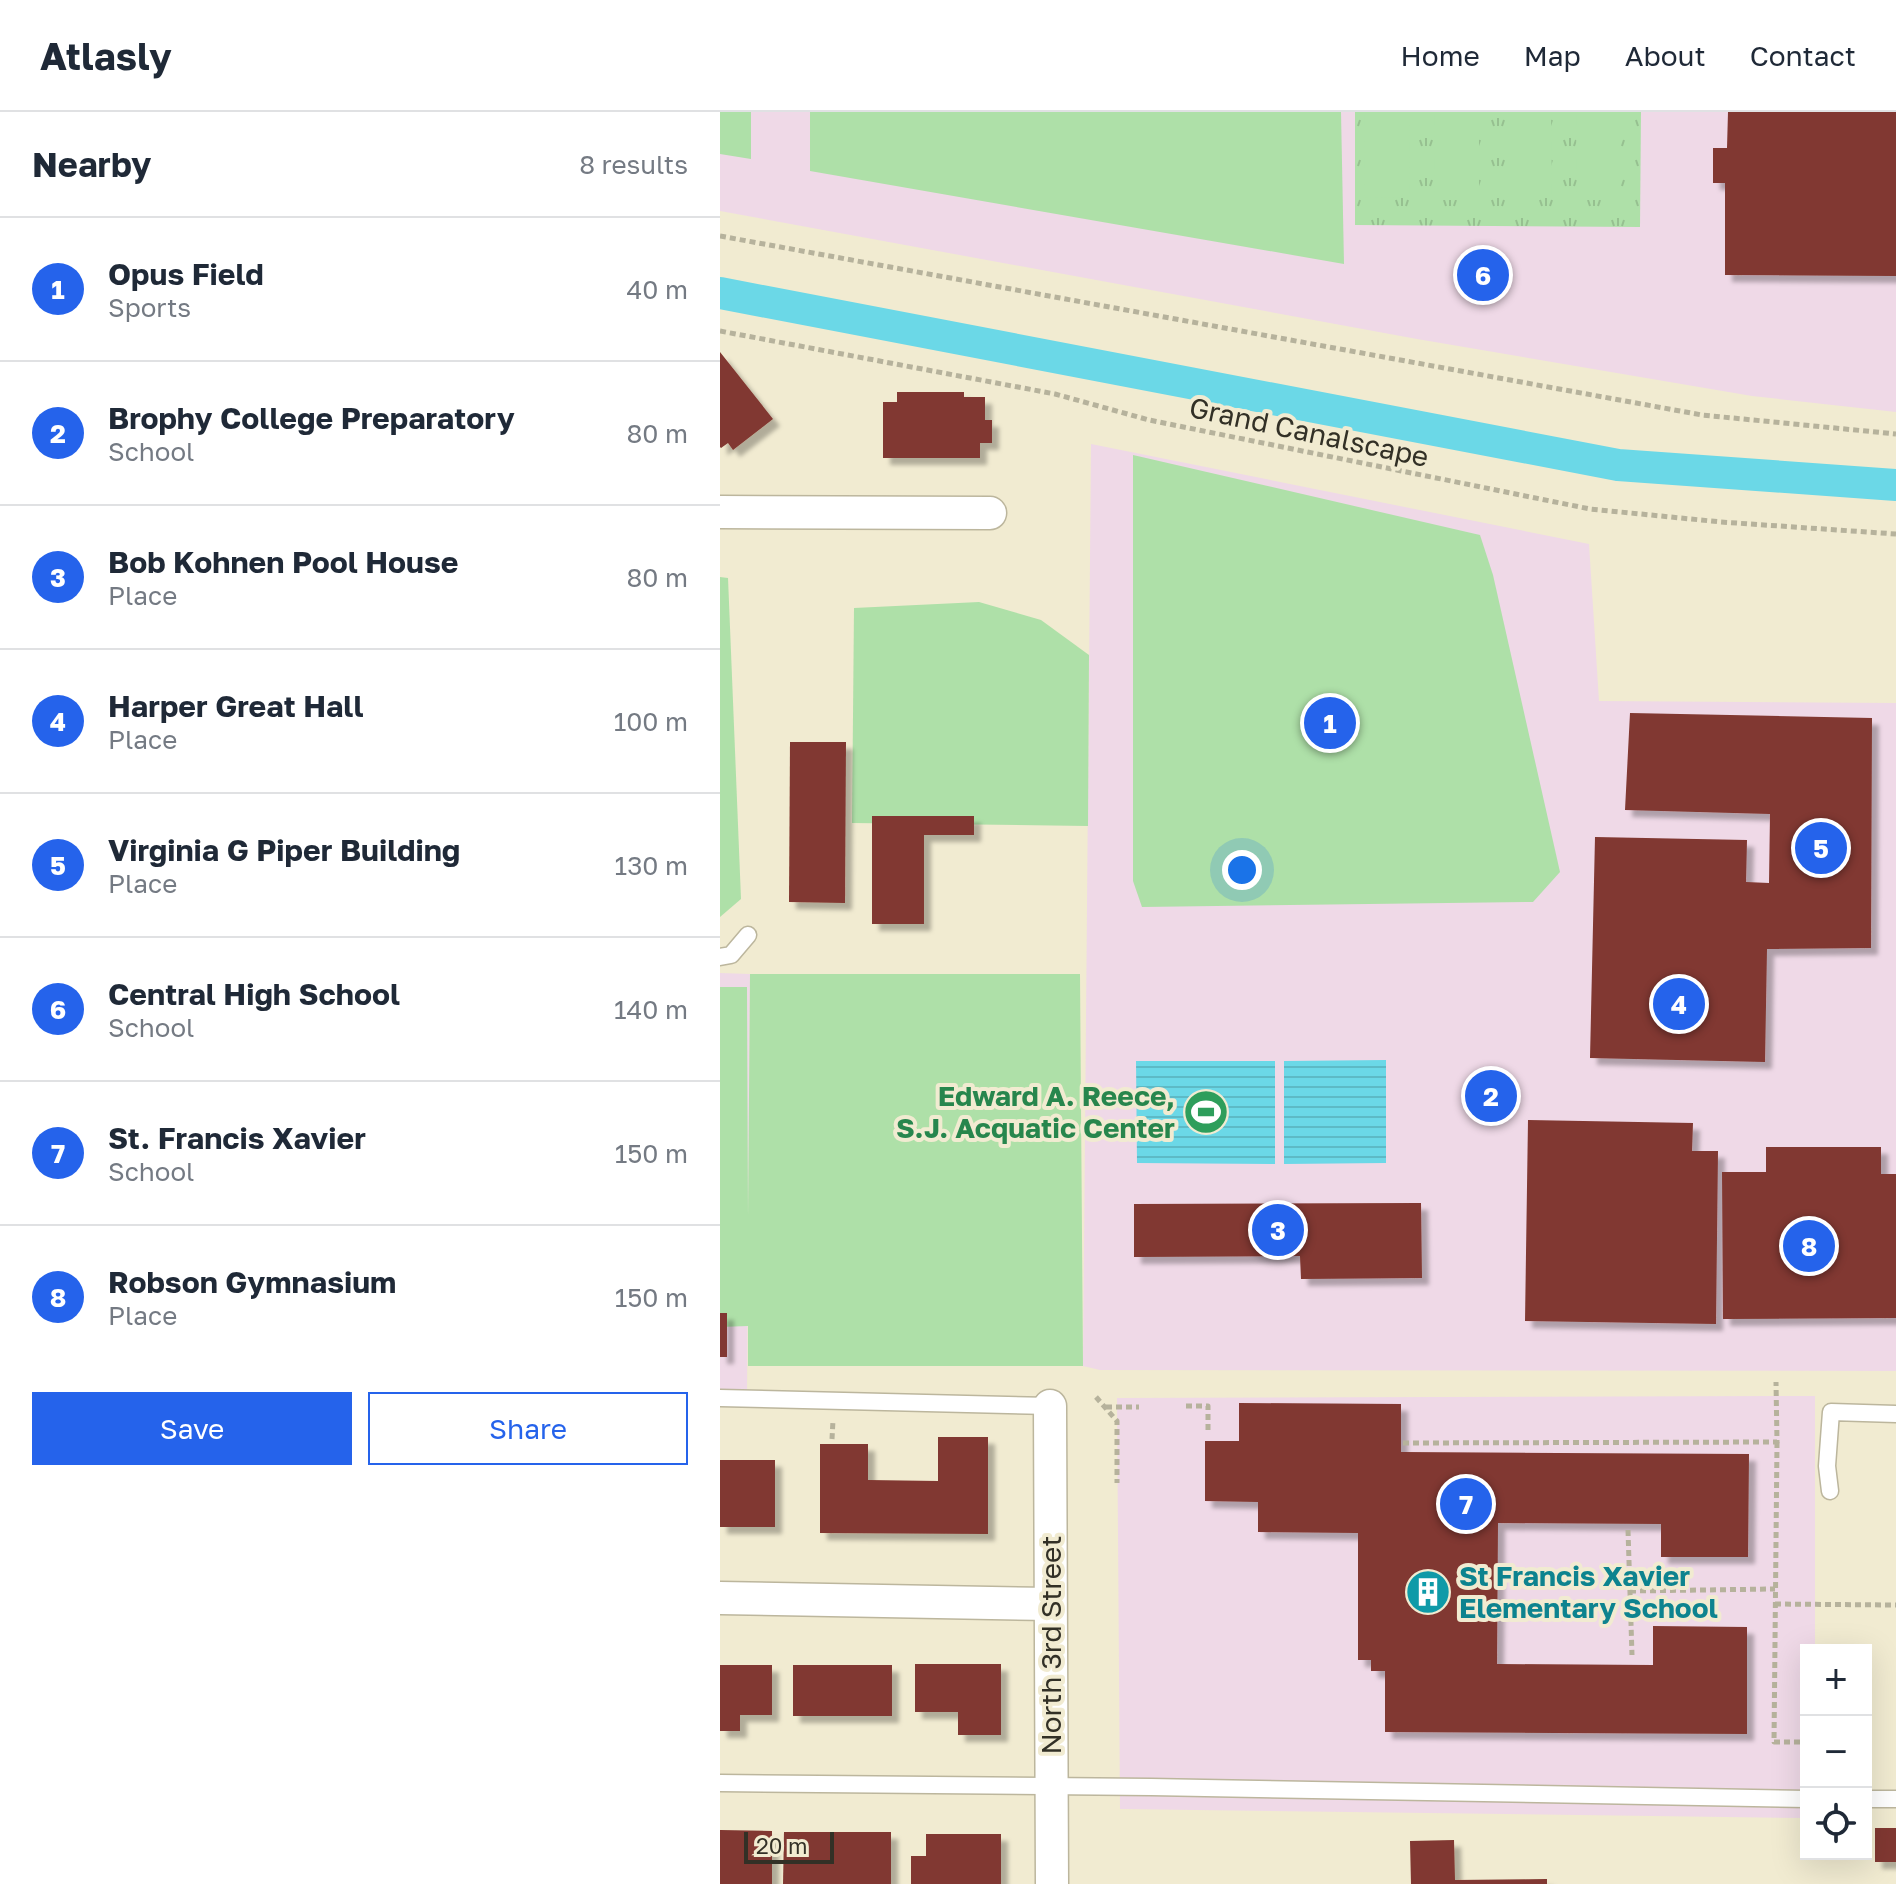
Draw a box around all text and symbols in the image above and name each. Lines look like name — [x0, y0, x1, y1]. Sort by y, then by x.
text: Atlasly — [40, 33, 172, 78]
text: Home — [1401, 39, 1480, 72]
text: Map — [1524, 39, 1581, 72]
text: About — [1625, 39, 1706, 72]
text: Contact — [1750, 39, 1856, 72]
text: Nearby — [32, 144, 152, 184]
text: 8 results — [579, 149, 688, 180]
pin: 6 — [1457, 245, 1509, 305]
text: Opus Field — [108, 256, 264, 292]
text: 1 — [51, 274, 65, 305]
text: 40 m — [627, 274, 688, 305]
text: Sports — [108, 292, 191, 323]
street label: Grand Canalscape — [1186, 390, 1432, 473]
text: Brophy College Preparatory — [108, 400, 515, 436]
text: 2 — [50, 418, 66, 449]
text: 80 m — [627, 418, 688, 449]
text: School — [108, 436, 194, 467]
text: Bob Kohnen Pool House — [108, 544, 458, 580]
text: 3 — [50, 562, 66, 593]
text: 80 m — [627, 562, 688, 593]
text: Place — [108, 580, 177, 611]
text: Harper Great Hall — [108, 688, 363, 724]
pin: 1 — [1304, 693, 1356, 753]
text: 4 — [50, 706, 66, 737]
text: 100 m — [614, 706, 688, 737]
text: Place — [108, 724, 177, 755]
pin: 5 — [1795, 818, 1847, 878]
text: Virginia G Piper Building — [108, 832, 460, 868]
text: 5 — [50, 850, 66, 881]
text: 130 m — [615, 850, 688, 881]
your location — [1222, 850, 1262, 890]
text: Place — [108, 868, 177, 899]
pin: 4 — [1653, 974, 1705, 1034]
text: Central High School — [108, 976, 400, 1012]
text: 6 — [50, 994, 66, 1025]
text: 140 m — [614, 994, 688, 1025]
text: School — [108, 1012, 194, 1043]
pin: 2 — [1465, 1066, 1517, 1126]
place label: Edward A. Reece, S.J. Acquatic Center — [896, 1079, 1175, 1144]
sports icon: Edward A. Reece, S.J. Acquatic Center — [1182, 1088, 1230, 1136]
text: St. Francis Xavier — [108, 1120, 366, 1156]
text: 7 — [51, 1138, 65, 1169]
text: 150 m — [615, 1138, 688, 1169]
text: School — [108, 1156, 194, 1187]
pin: 3 — [1252, 1200, 1304, 1260]
pin: 8 — [1783, 1216, 1835, 1276]
text: Robson Gymnasium — [108, 1264, 396, 1300]
text: 8 — [50, 1282, 66, 1313]
text: 150 m — [615, 1282, 688, 1313]
text: Place — [108, 1300, 177, 1331]
button: Save — [32, 1392, 352, 1465]
button: Share — [368, 1392, 688, 1465]
pin: 7 — [1440, 1474, 1492, 1534]
street label: North 3rd Street — [1034, 1535, 1067, 1755]
place label: St Francis Xavier Elementary School — [1459, 1559, 1718, 1624]
building icon: St Francis Xavier Elementary School — [1404, 1568, 1452, 1616]
map controls — [1800, 1644, 1872, 1860]
button: + — [1800, 1644, 1872, 1716]
button: − — [1800, 1716, 1872, 1788]
button: locate — [1800, 1788, 1872, 1860]
scale bar — [744, 1828, 834, 1864]
text: 20 m — [756, 1832, 807, 1859]

